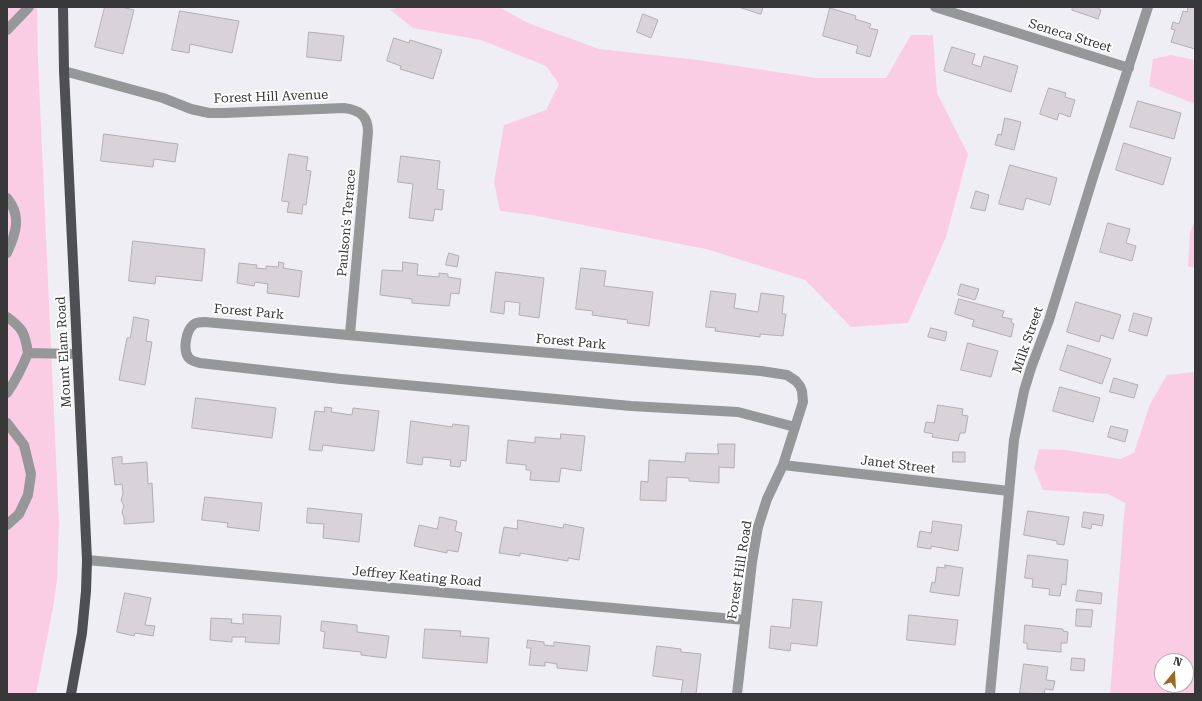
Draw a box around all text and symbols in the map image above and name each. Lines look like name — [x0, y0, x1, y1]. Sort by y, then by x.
street label: Seneca Street — [1027, 16, 1113, 56]
street label: Forest Hill Avenue — [213, 87, 329, 107]
street label: Paulson's Terrace — [335, 169, 359, 277]
street label: Mount Elam Road — [53, 296, 75, 408]
street label: Forest Park — [213, 301, 285, 323]
street label: Milk Street — [1009, 305, 1047, 375]
street label: Forest Park — [535, 331, 607, 353]
street label: Janet Street — [860, 453, 936, 477]
street label: Forest Hill Road — [724, 519, 756, 621]
street label: Jeffrey Keating Road — [352, 564, 482, 590]
north arrow — [1154, 653, 1194, 693]
text: N — [1172, 655, 1184, 670]

